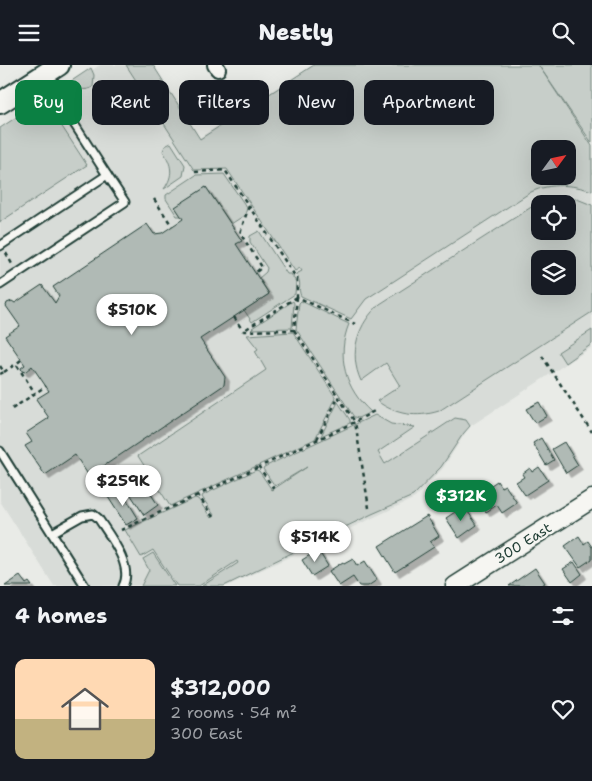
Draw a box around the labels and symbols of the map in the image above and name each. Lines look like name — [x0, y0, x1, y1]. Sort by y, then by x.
north arrow — [531, 140, 576, 185]
pin: $510K — [97, 293, 167, 336]
pin: $259K — [88, 465, 158, 507]
pin: $312K — [426, 479, 496, 522]
street label: 300 East — [491, 518, 555, 568]
pin: $514K — [280, 521, 350, 563]

